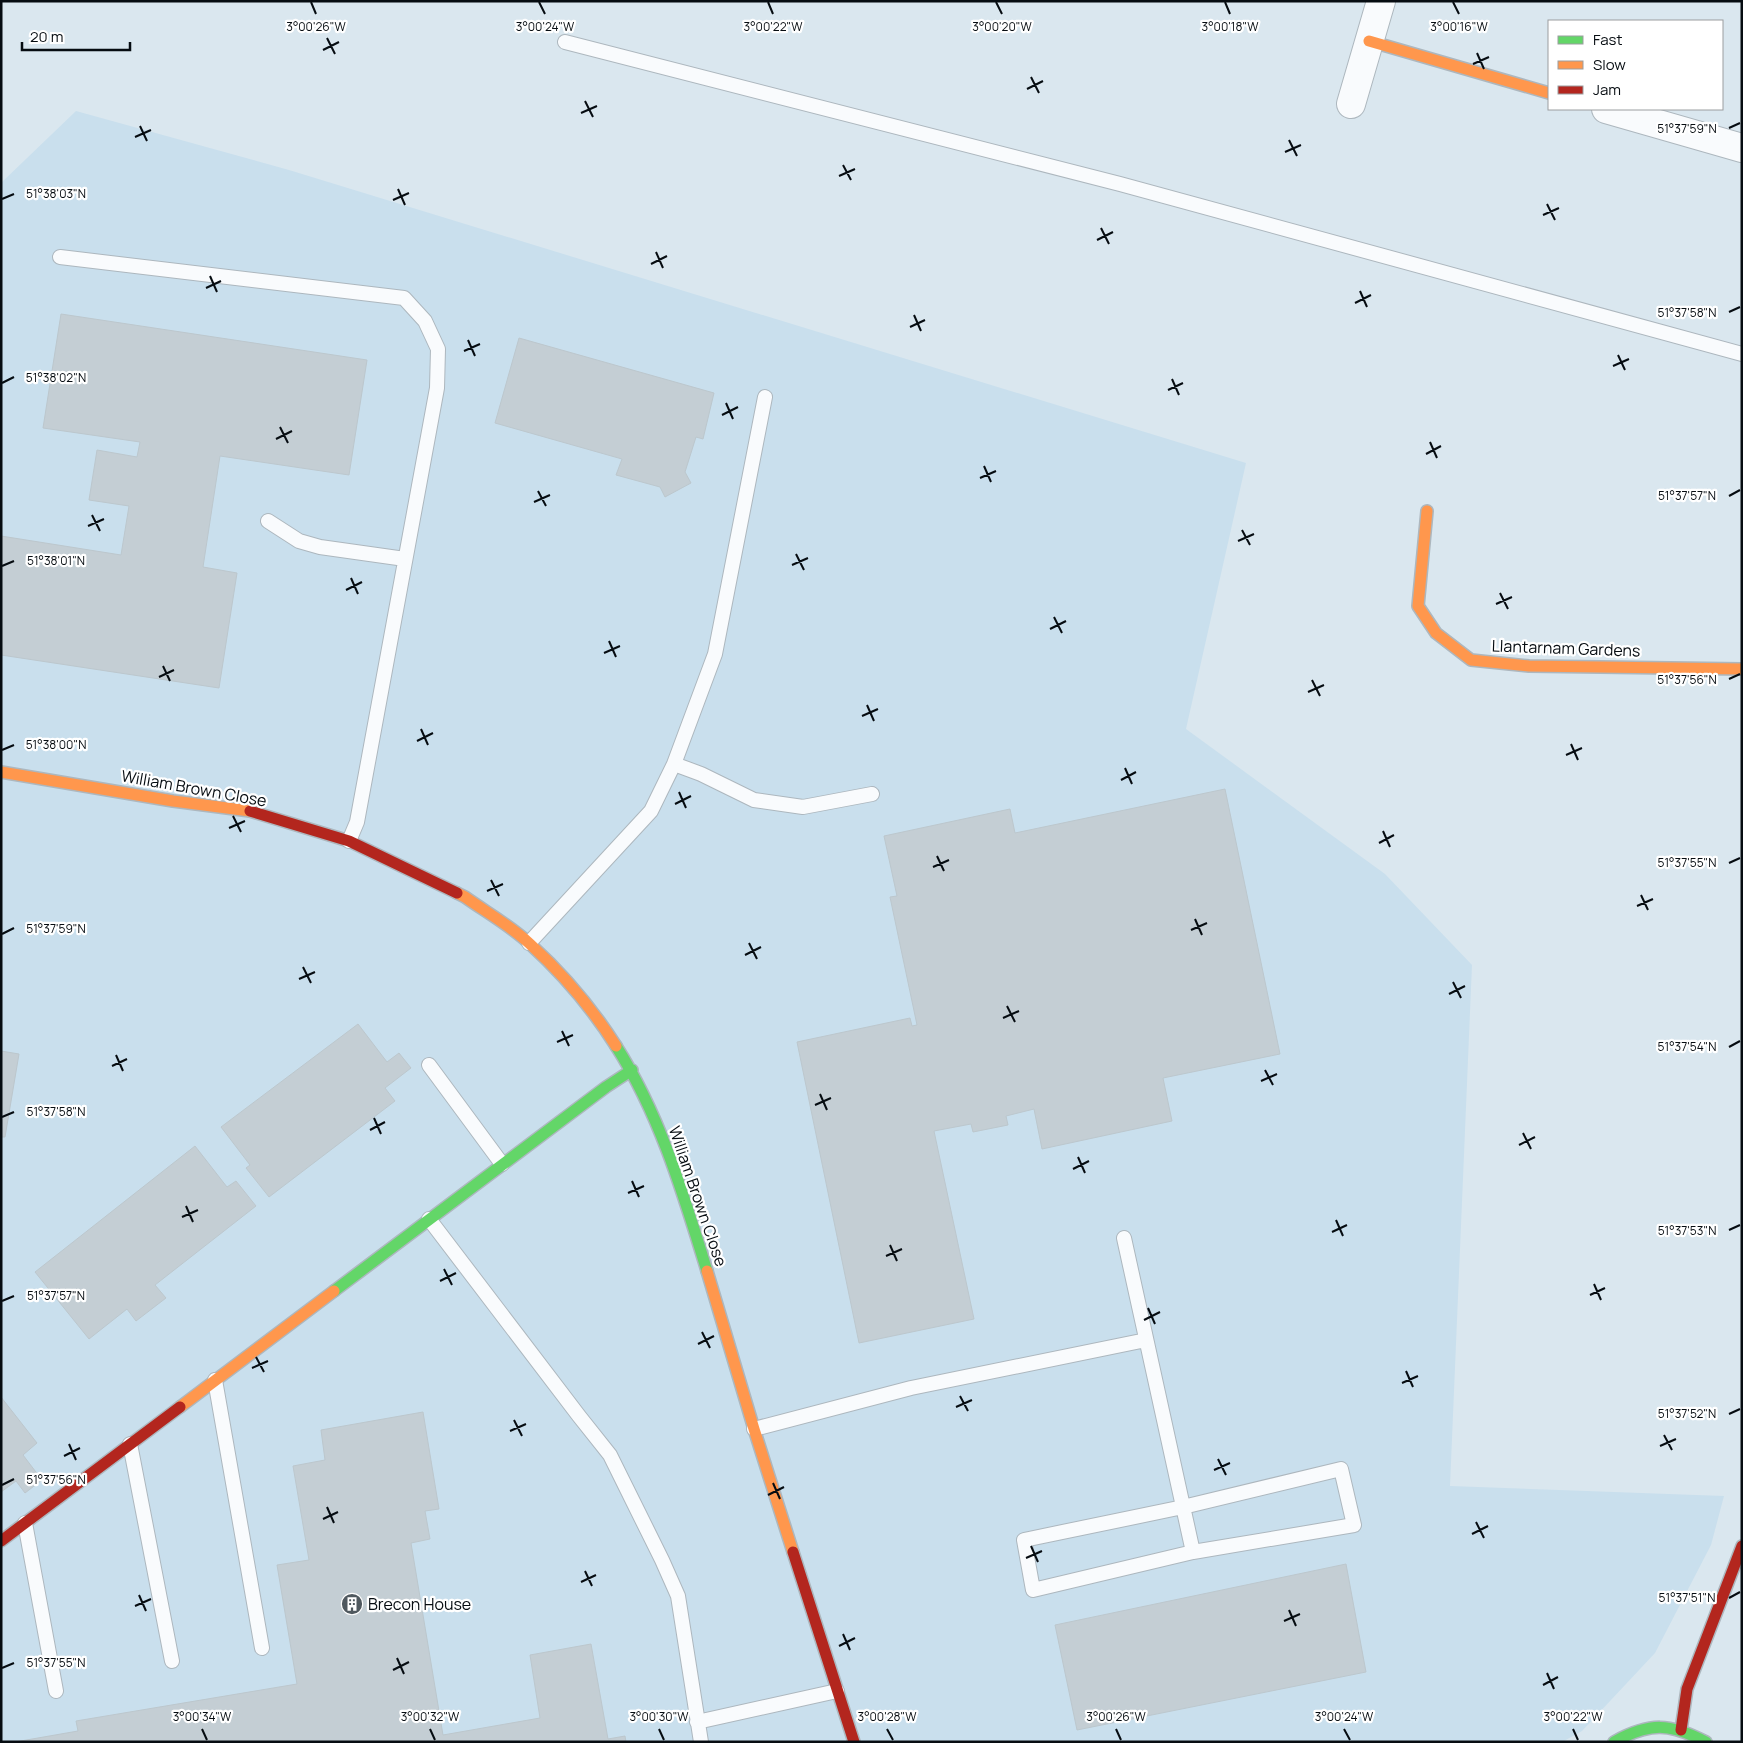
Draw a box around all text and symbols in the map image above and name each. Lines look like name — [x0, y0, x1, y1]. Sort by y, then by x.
text: 3°00'26"W — [286, 18, 346, 35]
text: 3°00'24"W — [516, 18, 575, 35]
text: 3°00'22"W — [744, 18, 803, 35]
text: 3°00'20"W — [972, 18, 1032, 35]
text: 3°00'18"W — [1202, 18, 1259, 35]
text: 3°00'16"W — [1430, 18, 1488, 35]
scale bar — [22, 20, 130, 52]
legend — [1548, 20, 1723, 110]
text: 20 m — [30, 26, 63, 47]
text: Fast — [1593, 29, 1622, 50]
text: Slow — [1593, 54, 1626, 75]
text: Jam — [1593, 79, 1621, 100]
text: 51°37'59"N — [1657, 120, 1717, 137]
text: 51°38'03"N — [26, 185, 86, 202]
text: 51°37'58"N — [1657, 304, 1717, 321]
text: 51°38'02"N — [26, 369, 86, 386]
text: 51°37'57"N — [1658, 487, 1716, 504]
text: 51°38'01"N — [27, 552, 85, 569]
street label: Llantarnam Gardens — [1491, 634, 1641, 662]
text: 51°37'56"N — [1657, 671, 1717, 688]
text: 51°38'00"N — [26, 736, 86, 753]
street label: William Brown Close — [120, 764, 268, 812]
text: 51°37'55"N — [1657, 854, 1717, 871]
text: 51°37'59"N — [26, 920, 86, 937]
text: 51°37'54"N — [1658, 1038, 1716, 1055]
text: 51°37'58"N — [26, 1103, 86, 1120]
street label: William Brown Close — [664, 1123, 732, 1269]
text: 51°37'53"N — [1658, 1222, 1716, 1239]
text: 51°37'57"N — [27, 1287, 85, 1304]
text: 51°37'52"N — [1658, 1405, 1716, 1422]
text: 51°37'56"N — [26, 1471, 86, 1488]
text: 51°37'51"N — [1659, 1589, 1715, 1606]
building icon: Brecon House — [340, 1592, 364, 1616]
place label: Brecon House — [368, 1593, 471, 1615]
text: 51°37'55"N — [26, 1654, 86, 1671]
text: 3°00'34"W — [173, 1708, 232, 1725]
text: 3°00'32"W — [401, 1708, 460, 1725]
text: 3°00'30"W — [629, 1708, 689, 1725]
text: 3°00'28"W — [858, 1708, 917, 1725]
text: 3°00'26"W — [1086, 1708, 1146, 1725]
text: 3°00'24"W — [1315, 1708, 1374, 1725]
text: 3°00'22"W — [1544, 1708, 1603, 1725]

